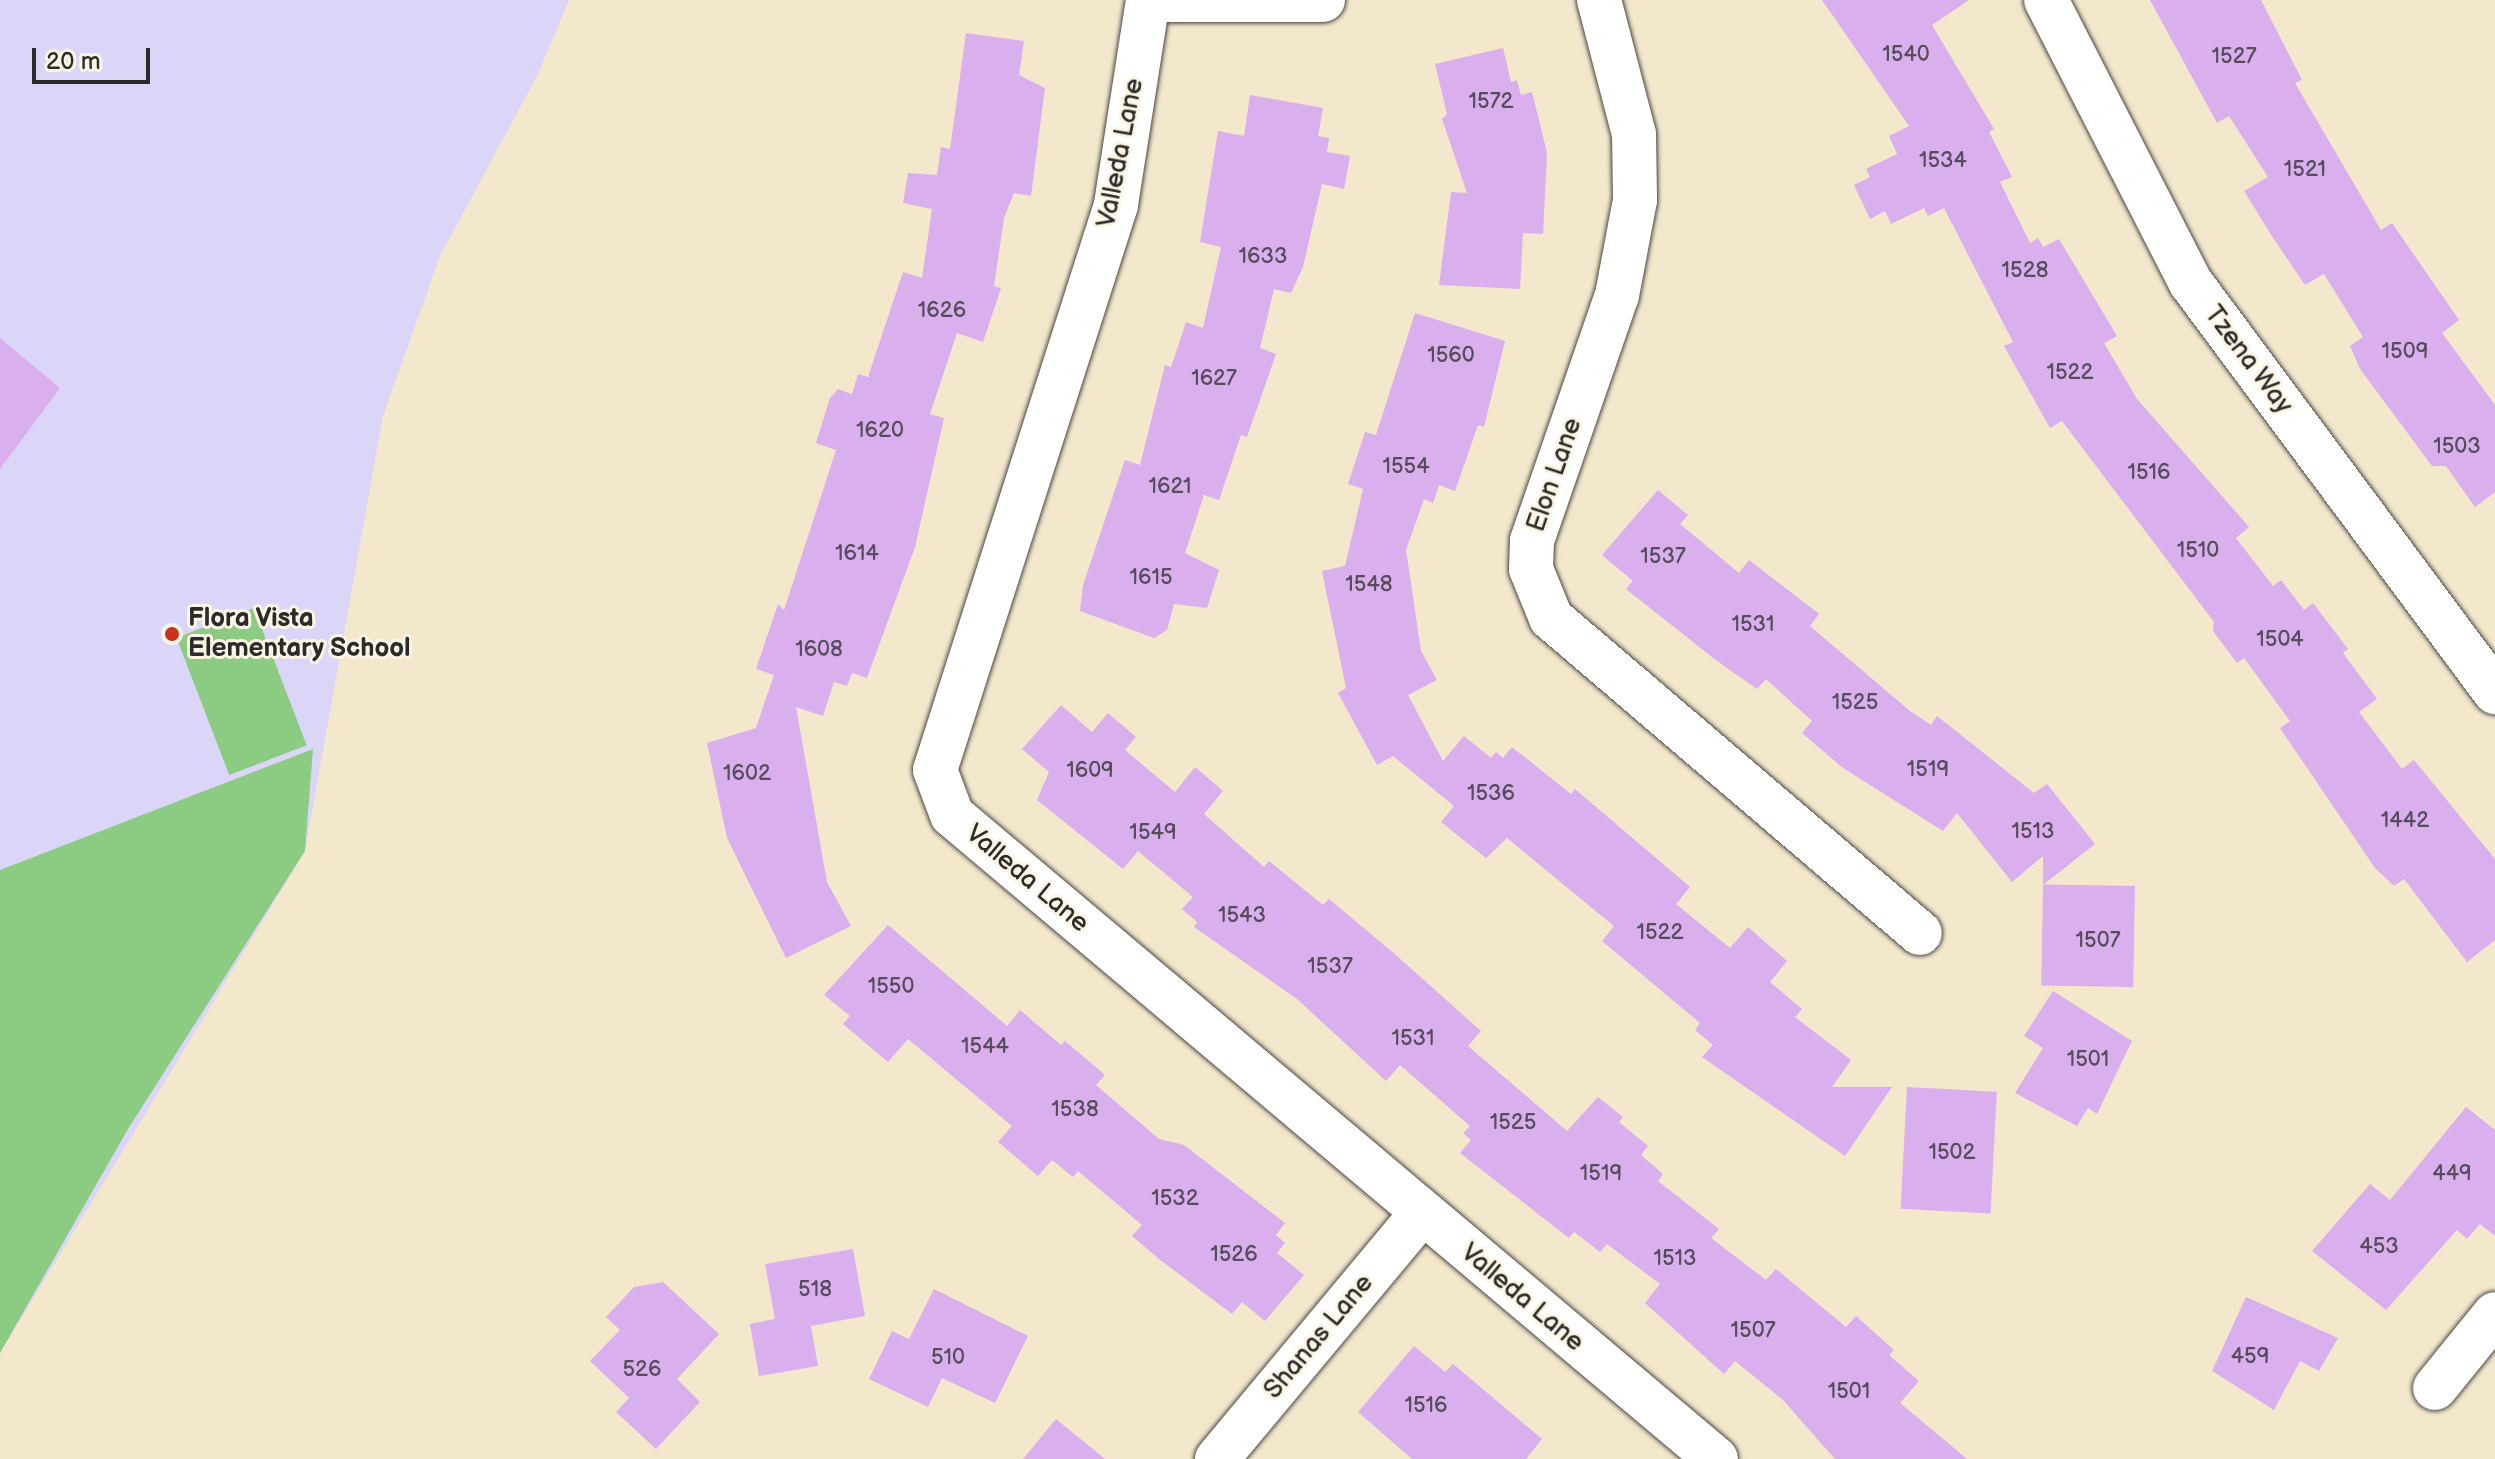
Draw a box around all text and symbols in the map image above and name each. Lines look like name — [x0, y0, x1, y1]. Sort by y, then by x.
scale bar — [36, 32, 154, 82]
house number: 1540 — [1882, 42, 1930, 68]
house number: 1527 — [2212, 44, 2256, 70]
text: 20 m — [46, 47, 101, 76]
street label: Valleda Lane — [1091, 76, 1151, 230]
house number: 1572 — [1469, 89, 1513, 115]
house number: 1534 — [1919, 148, 1967, 174]
house number: 1521 — [2284, 157, 2326, 183]
house number: 1633 — [1238, 244, 1288, 270]
house number: 1528 — [2002, 258, 2048, 284]
house number: 1626 — [918, 298, 966, 324]
street label: Tzena Way — [2197, 299, 2299, 421]
house number: 1509 — [2382, 339, 2428, 365]
house number: 1560 — [1427, 343, 1475, 369]
house number: 1522 — [2046, 360, 2094, 386]
house number: 1627 — [1191, 366, 1237, 392]
street label: Elon Lane — [1521, 414, 1589, 536]
house number: 1620 — [856, 418, 904, 444]
house number: 1503 — [2433, 434, 2481, 460]
house number: 1554 — [1382, 454, 1430, 480]
house number: 1516 — [2127, 460, 2171, 486]
house number: 1621 — [1148, 474, 1192, 500]
house number: 1510 — [2177, 538, 2219, 564]
house number: 1614 — [835, 541, 879, 567]
house number: 1537 — [1640, 544, 1686, 570]
house number: 1615 — [1129, 565, 1173, 591]
house number: 1548 — [1345, 572, 1393, 598]
place label: Flora Vista Elementary School — [188, 603, 411, 664]
house number: 1531 — [1731, 612, 1775, 638]
marker: Flora Vista Elementary School — [163, 625, 181, 643]
house number: 1504 — [2256, 627, 2304, 653]
house number: 1608 — [795, 637, 843, 663]
house number: 1525 — [1832, 690, 1878, 716]
house number: 1519 — [1907, 757, 1949, 783]
house number: 1609 — [1066, 758, 1114, 784]
house number: 1602 — [723, 761, 771, 787]
house number: 1536 — [1467, 781, 1515, 807]
house number: 1442 — [2381, 808, 2429, 834]
street label: Valleda Lane — [959, 818, 1095, 940]
house number: 1513 — [2011, 819, 2055, 845]
house number: 1549 — [1129, 820, 1177, 846]
house number: 1543 — [1218, 903, 1266, 929]
house number: 1522 — [1636, 920, 1684, 946]
house number: 1507 — [2076, 928, 2120, 954]
house number: 1537 — [1307, 954, 1353, 980]
house number: 1550 — [868, 974, 914, 1000]
house number: 1531 — [1391, 1026, 1435, 1052]
house number: 1544 — [961, 1034, 1009, 1060]
house number: 1501 — [2067, 1047, 2109, 1073]
house number: 1538 — [1051, 1097, 1099, 1123]
house number: 1525 — [1490, 1110, 1536, 1136]
house number: 1502 — [1928, 1140, 1976, 1166]
house number: 1519 — [1580, 1161, 1622, 1187]
house number: 449 — [2432, 1161, 2472, 1187]
house number: 1532 — [1151, 1186, 1199, 1212]
house number: 453 — [2359, 1234, 2399, 1260]
street label: Valleda Lane — [1454, 1237, 1590, 1359]
house number: 1526 — [1210, 1242, 1258, 1268]
house number: 1513 — [1653, 1246, 1697, 1272]
street label: Shanas Lane — [1258, 1268, 1380, 1406]
house number: 518 — [798, 1277, 832, 1303]
house number: 1507 — [1731, 1318, 1775, 1344]
house number: 459 — [2231, 1344, 2269, 1370]
house number: 510 — [931, 1345, 965, 1371]
house number: 526 — [622, 1357, 662, 1383]
house number: 1501 — [1828, 1379, 1870, 1405]
house number: 1516 — [1404, 1393, 1448, 1419]

